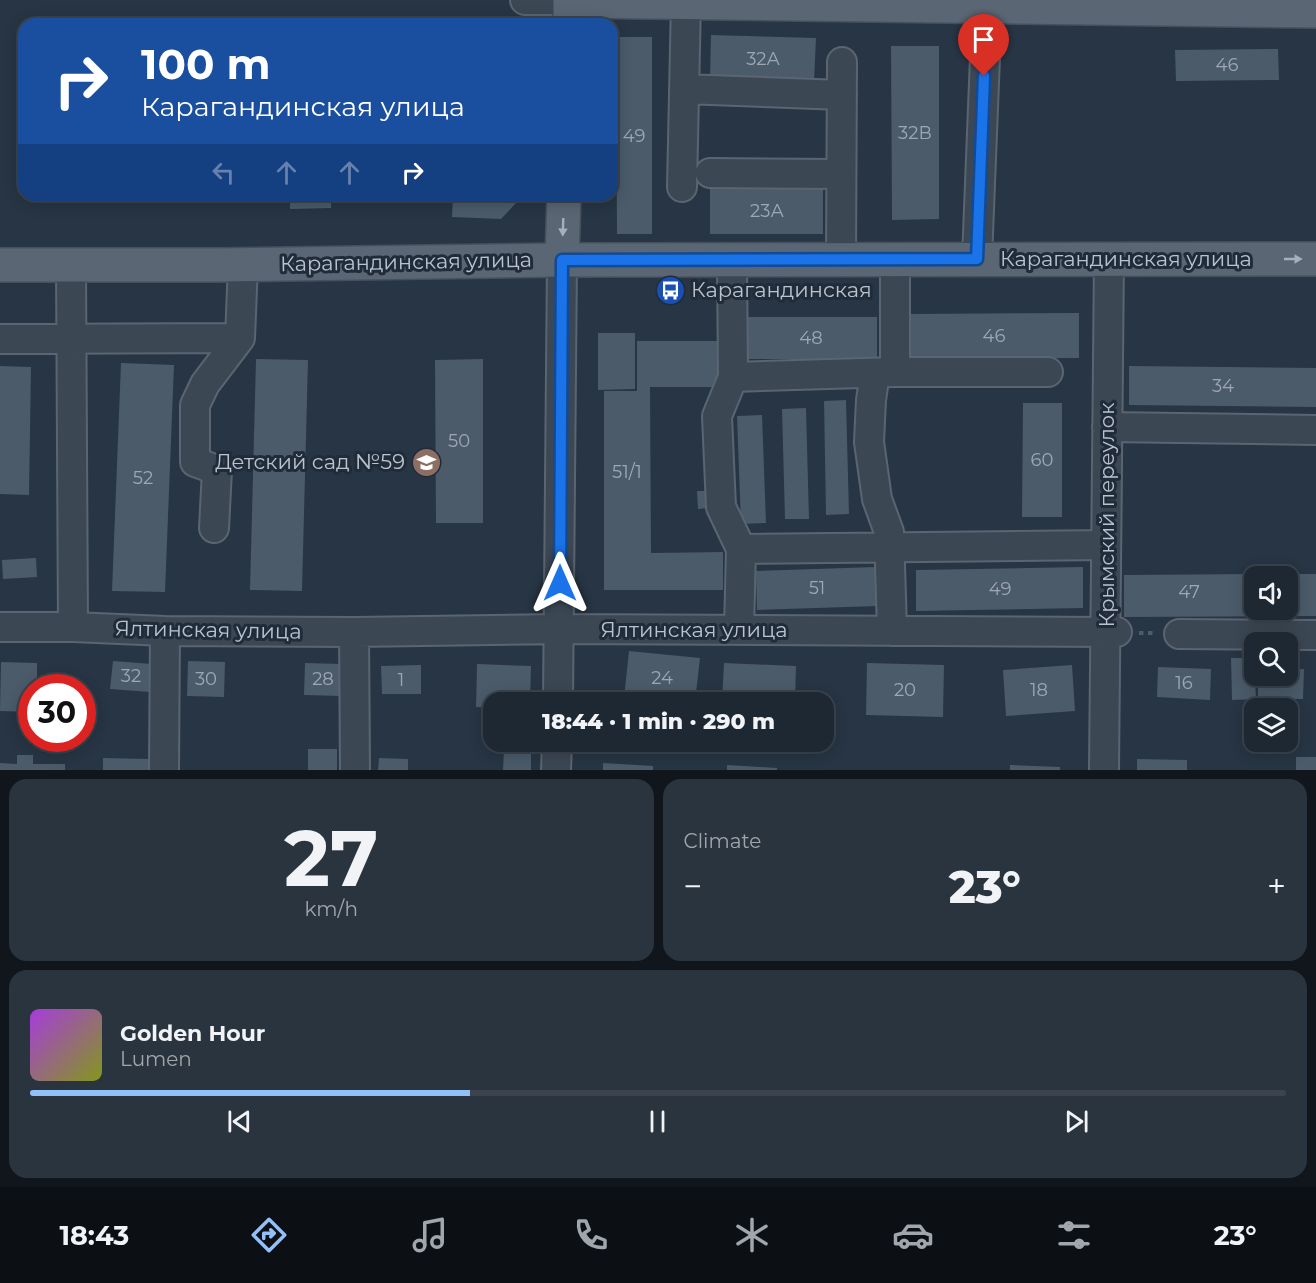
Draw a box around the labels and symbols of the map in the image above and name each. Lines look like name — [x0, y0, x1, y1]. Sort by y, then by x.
pin — [958, 14, 1009, 76]
house number: 32А — [746, 48, 780, 70]
house number: 46 — [1216, 54, 1238, 76]
house number: 32В — [898, 122, 932, 144]
house number: 49 — [623, 125, 645, 147]
house number: 23А — [750, 200, 785, 222]
one-way arrow — [559, 218, 568, 237]
street label: Карагандинская улица — [1000, 246, 1252, 271]
street label: Карагандинская улица — [280, 247, 532, 276]
one-way arrow — [1283, 254, 1302, 264]
bus stop icon: Карагандинская — [654, 274, 686, 306]
place label: Карагандинская — [691, 277, 872, 302]
house number: 46 — [983, 325, 1005, 347]
house number: 48 — [799, 327, 823, 349]
house number: 34 — [1212, 375, 1234, 397]
street label: Крымский переулок — [1094, 403, 1119, 627]
house number: 50 — [448, 430, 470, 452]
school or university icon: Детский сад №59 — [410, 446, 442, 478]
place label: Детский сад №59 — [215, 449, 405, 474]
house number: 60 — [1031, 449, 1053, 471]
house number: 51/1 — [612, 461, 642, 483]
house number: 52 — [133, 467, 153, 489]
position arrow — [528, 551, 592, 615]
house number: 51 — [809, 577, 825, 599]
house number: 49 — [989, 578, 1011, 600]
house number: 47 — [1178, 581, 1200, 603]
street label: Ялтинская улица — [114, 615, 302, 644]
street label: Ялтинская улица — [600, 617, 788, 642]
house number: 32 — [121, 665, 141, 687]
house number: 24 — [651, 667, 673, 689]
house number: 30 — [195, 668, 217, 690]
house number: 28 — [312, 668, 334, 690]
house number: 1 — [398, 669, 404, 691]
house number: 16 — [1175, 672, 1193, 694]
speed limit sign: 30 — [18, 674, 96, 752]
house number: 20 — [894, 679, 916, 701]
house number: 18 — [1030, 679, 1048, 701]

